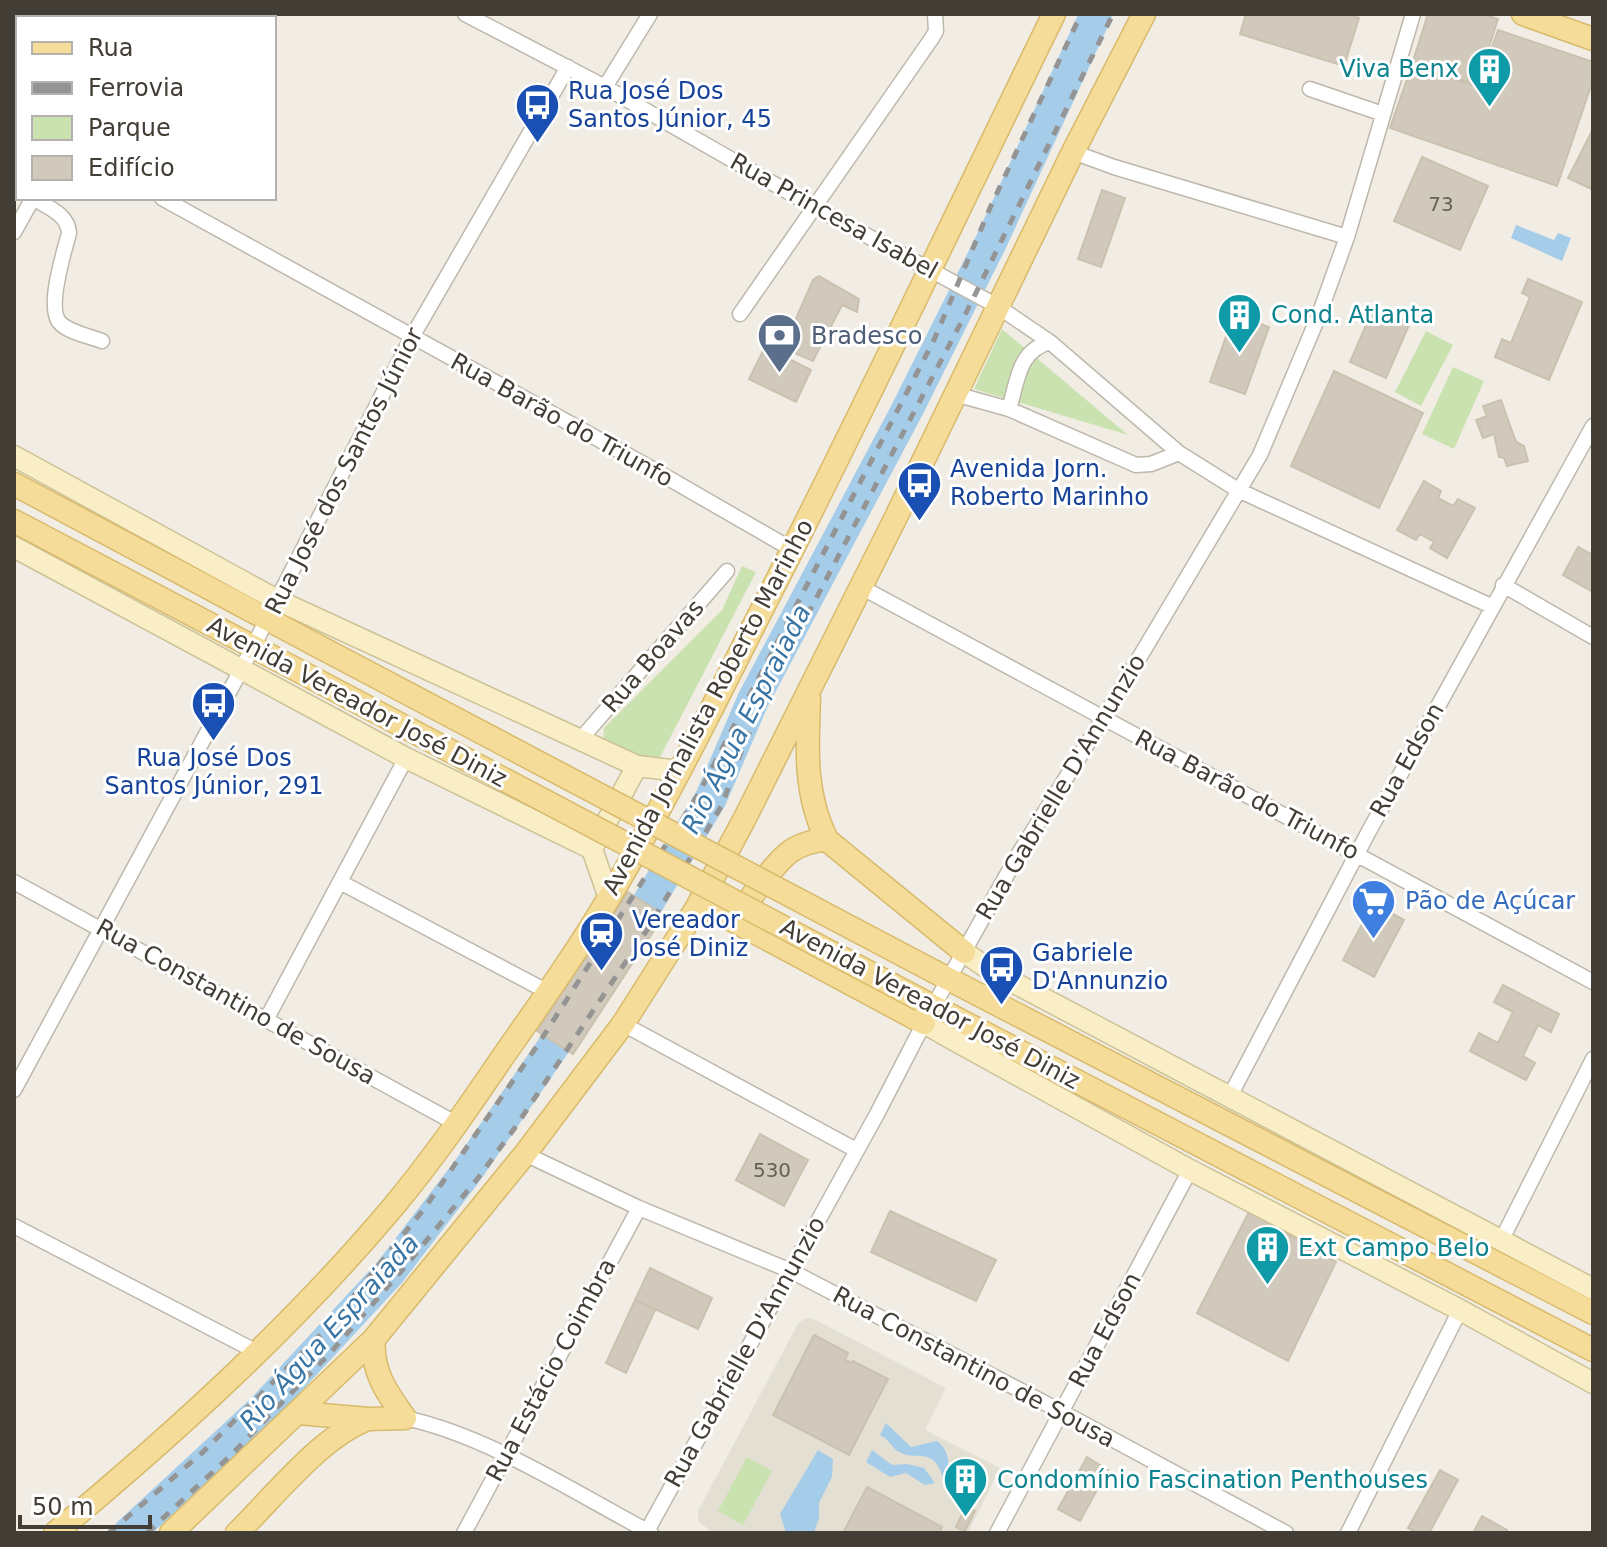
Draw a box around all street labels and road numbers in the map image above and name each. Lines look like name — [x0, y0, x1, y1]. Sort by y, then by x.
street label: Rua Princesa Isabel — [725, 147, 943, 285]
street label: Rua José dos Santos Júnior — [259, 323, 429, 619]
street label: Rua Barão do Triunfo — [446, 347, 678, 493]
street label: Avenida Jornalista Roberto Marinho — [597, 515, 819, 899]
street label: Rua Boavas — [596, 594, 710, 718]
street label: Avenida Vereador José Diniz — [202, 611, 512, 793]
street label: Rua Gabrielle D'Annunzio — [970, 649, 1152, 925]
street label: Rua Edson — [1364, 698, 1450, 822]
street label: Rua Barão do Triunfo — [1130, 724, 1364, 866]
street label: Rua Constantino de Sousa — [91, 913, 381, 1091]
street label: Avenida Vereador José Diniz — [775, 913, 1085, 1095]
street label: Rua Gabrielle D'Annunzio — [659, 1212, 831, 1492]
street label: Rua Estácio Coimbra — [480, 1254, 622, 1486]
street label: Rua Edson — [1063, 1268, 1147, 1392]
street label: Rua Constantino de Sousa — [828, 1281, 1120, 1453]

